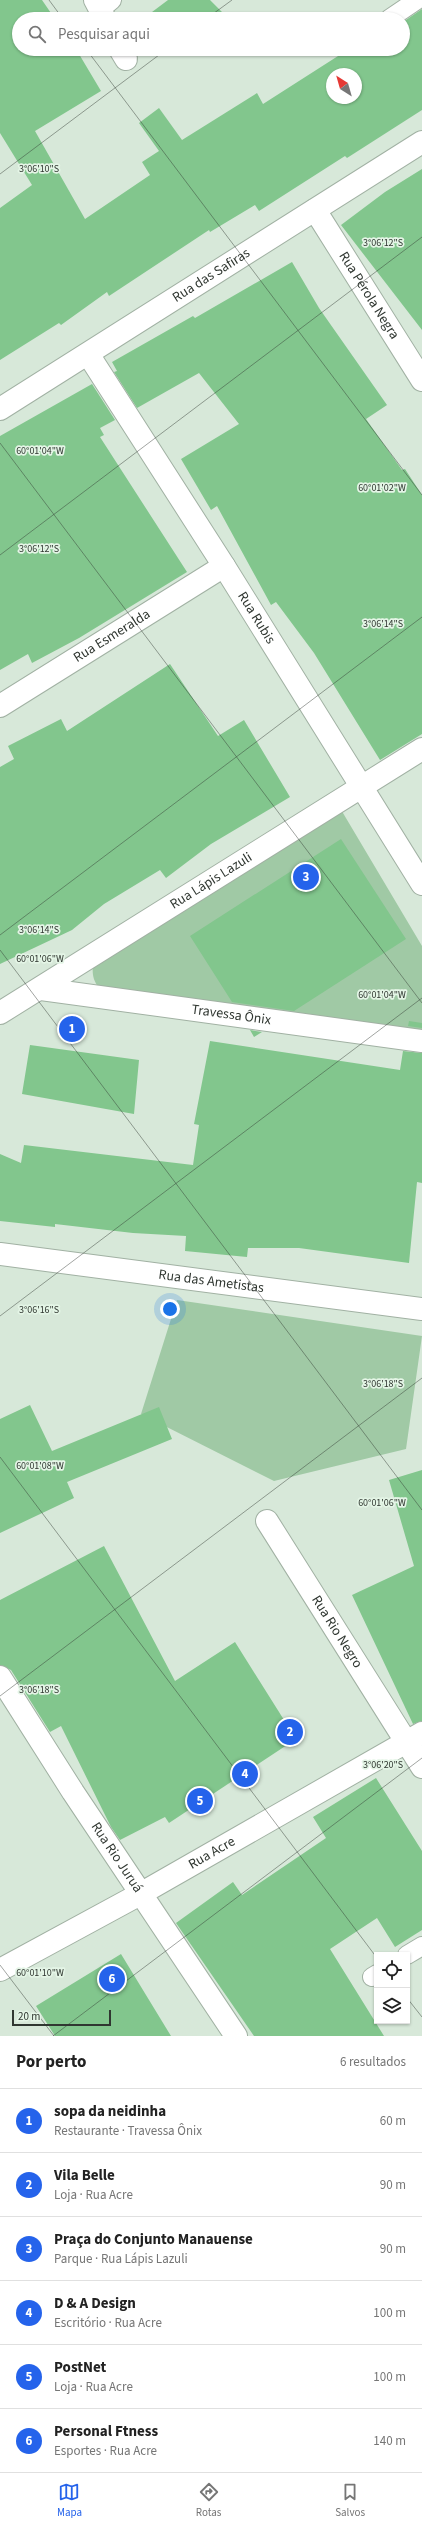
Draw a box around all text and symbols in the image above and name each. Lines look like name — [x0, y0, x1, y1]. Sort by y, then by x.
search box — [12, 12, 410, 56]
icon: search — [26, 23, 48, 45]
text: Pesquisar aqui — [58, 24, 150, 45]
north arrow — [326, 68, 362, 104]
text: 3°06'10"S — [19, 162, 59, 176]
text: 3°06'12"S — [363, 236, 403, 250]
street label: Rua das Safiras — [168, 243, 254, 307]
street label: Rua Pérola Negra — [334, 248, 404, 343]
text: 60°01'04"W — [16, 444, 64, 458]
text: 60°01'02"W — [358, 481, 406, 495]
text: 3°06'12"S — [19, 542, 59, 556]
street label: Rua Rubis — [232, 588, 280, 648]
street label: Rua Esmeralda — [70, 604, 154, 668]
text: 3°06'14"S — [363, 617, 403, 631]
street label: Rua Lápis Lazuli — [166, 848, 256, 914]
pin: 3 — [293, 862, 319, 892]
text: 3°06'14"S — [19, 923, 59, 937]
text: 60°01'06"W — [16, 952, 64, 966]
text: 60°01'04"W — [358, 988, 406, 1002]
street label: Travessa Ônix — [190, 1000, 273, 1030]
pin: 1 — [59, 1014, 85, 1044]
street label: Rua das Ametistas — [157, 1265, 265, 1298]
your location — [160, 1299, 180, 1319]
text: 3°06'16"S — [19, 1303, 59, 1317]
text: 3°06'18"S — [363, 1377, 403, 1391]
text: 60°01'08"W — [16, 1459, 64, 1473]
text: 60°01'06"W — [358, 1496, 406, 1510]
street label: Rua Rio Negro — [306, 1592, 367, 1672]
text: 3°06'18"S — [19, 1683, 59, 1697]
pin: 2 — [277, 1717, 303, 1747]
text: 3°06'20"S — [363, 1758, 403, 1772]
pin: 4 — [232, 1759, 258, 1789]
pin: 5 — [187, 1786, 213, 1816]
street label: Rua Rio Juruá — [86, 1818, 148, 1897]
street label: Rua Acre — [185, 1832, 239, 1874]
map controls — [374, 1952, 410, 2024]
button: locate — [374, 1952, 410, 1988]
pin: 6 — [99, 1964, 125, 1994]
text: 60°01'10"W — [16, 1966, 64, 1980]
button: layers — [374, 1988, 410, 2024]
scale bar — [12, 2008, 111, 2027]
text: 20 m — [18, 2009, 40, 2024]
text: Por perto — [16, 2050, 86, 2074]
text: 6 resultados — [340, 2053, 406, 2071]
text: sopa da neidinha — [54, 2101, 166, 2122]
text: 1 — [26, 2112, 32, 2130]
text: 60 m — [380, 2112, 406, 2130]
text: Restaurante · Travessa Ônix — [54, 2122, 202, 2140]
text: Vila Belle — [54, 2165, 115, 2186]
text: 2 — [26, 2176, 32, 2194]
text: 90 m — [380, 2176, 406, 2194]
text: Loja · Rua Acre — [54, 2186, 133, 2204]
text: Praça do Conjunto Manauense — [54, 2229, 253, 2250]
text: 3 — [26, 2240, 32, 2258]
text: 90 m — [380, 2240, 406, 2258]
text: Parque · Rua Lápis Lazuli — [54, 2250, 188, 2268]
text: D & A Design — [54, 2293, 136, 2314]
text: 4 — [26, 2304, 32, 2322]
text: 100 m — [373, 2304, 406, 2322]
text: Escritório · Rua Acre — [54, 2314, 162, 2332]
text: PostNet — [54, 2357, 106, 2378]
text: 5 — [26, 2368, 32, 2386]
text: 100 m — [373, 2368, 406, 2386]
text: Loja · Rua Acre — [54, 2378, 133, 2396]
text: Personal Ftness — [54, 2421, 158, 2442]
text: 6 — [26, 2432, 32, 2450]
text: 140 m — [373, 2432, 406, 2450]
text: Esportes · Rua Acre — [54, 2442, 157, 2460]
tab: Mapa — [57, 2481, 82, 2520]
tab: Rotas — [196, 2481, 221, 2520]
tab: Salvos — [335, 2481, 365, 2520]

